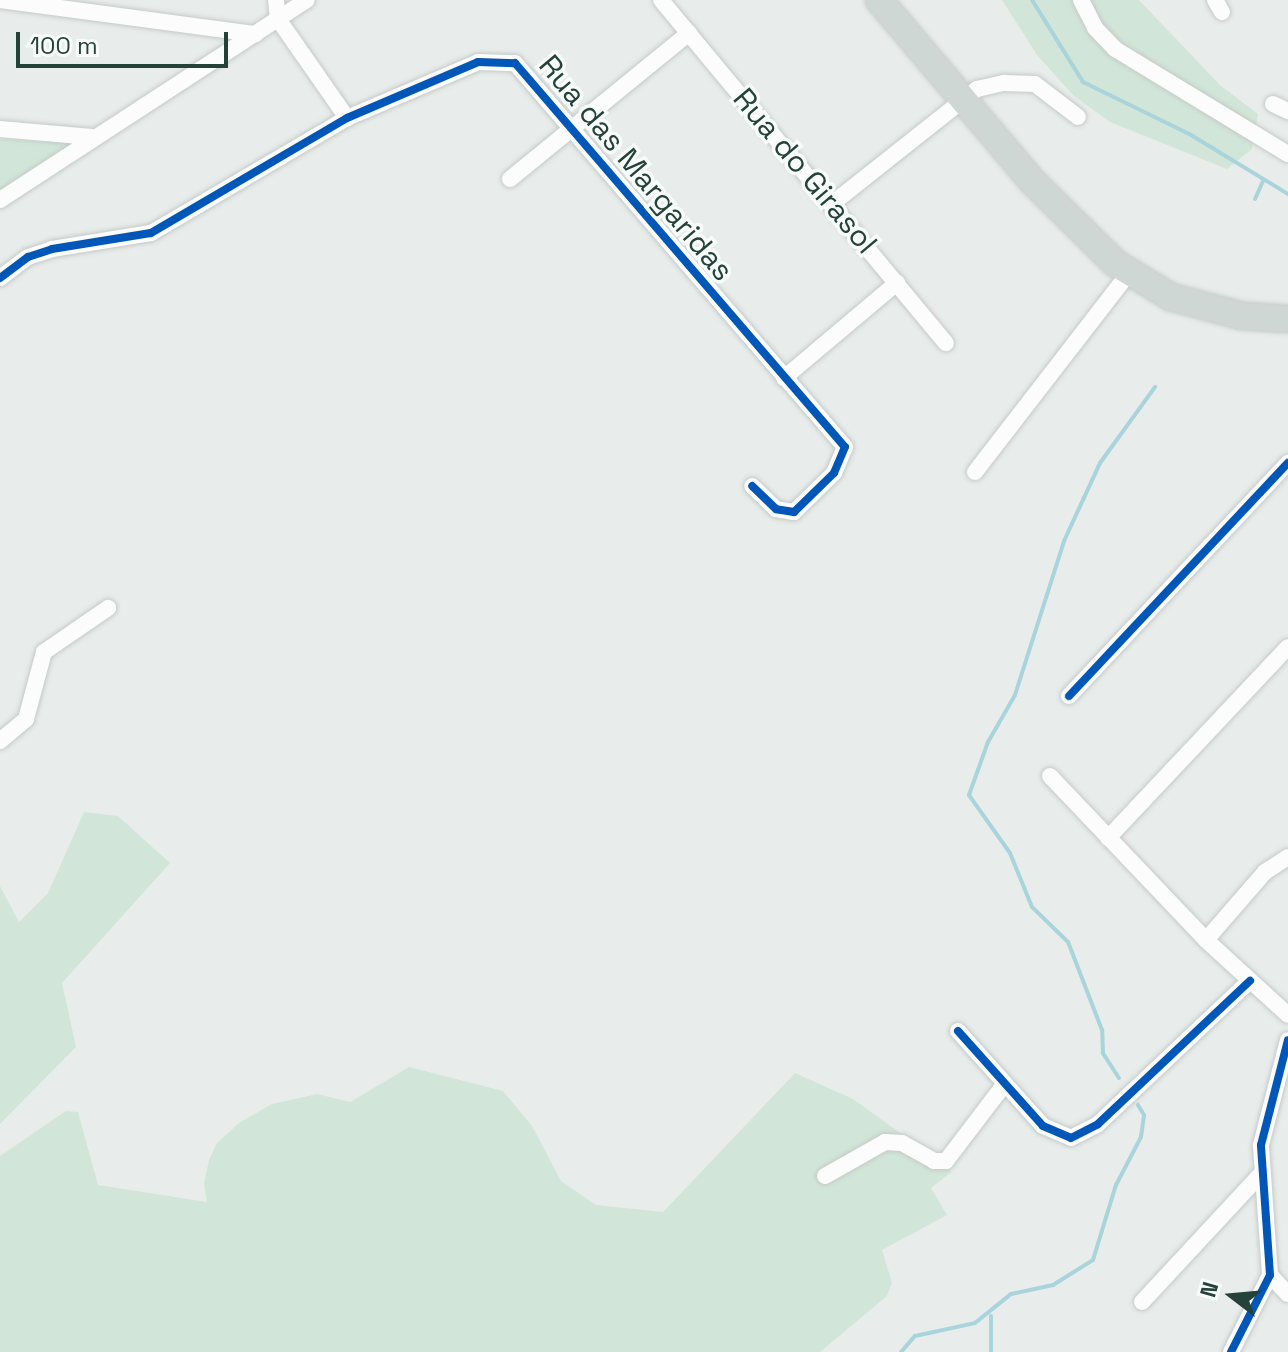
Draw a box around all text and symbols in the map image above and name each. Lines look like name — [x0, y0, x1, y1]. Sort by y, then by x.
scale bar — [20, 16, 232, 66]
text: 100 m — [30, 30, 98, 61]
street label: Rua das Margaridas — [531, 48, 741, 288]
street label: Rua do Girasol — [725, 81, 885, 261]
north arrow — [1192, 1256, 1272, 1336]
text: N — [1193, 1278, 1224, 1300]

